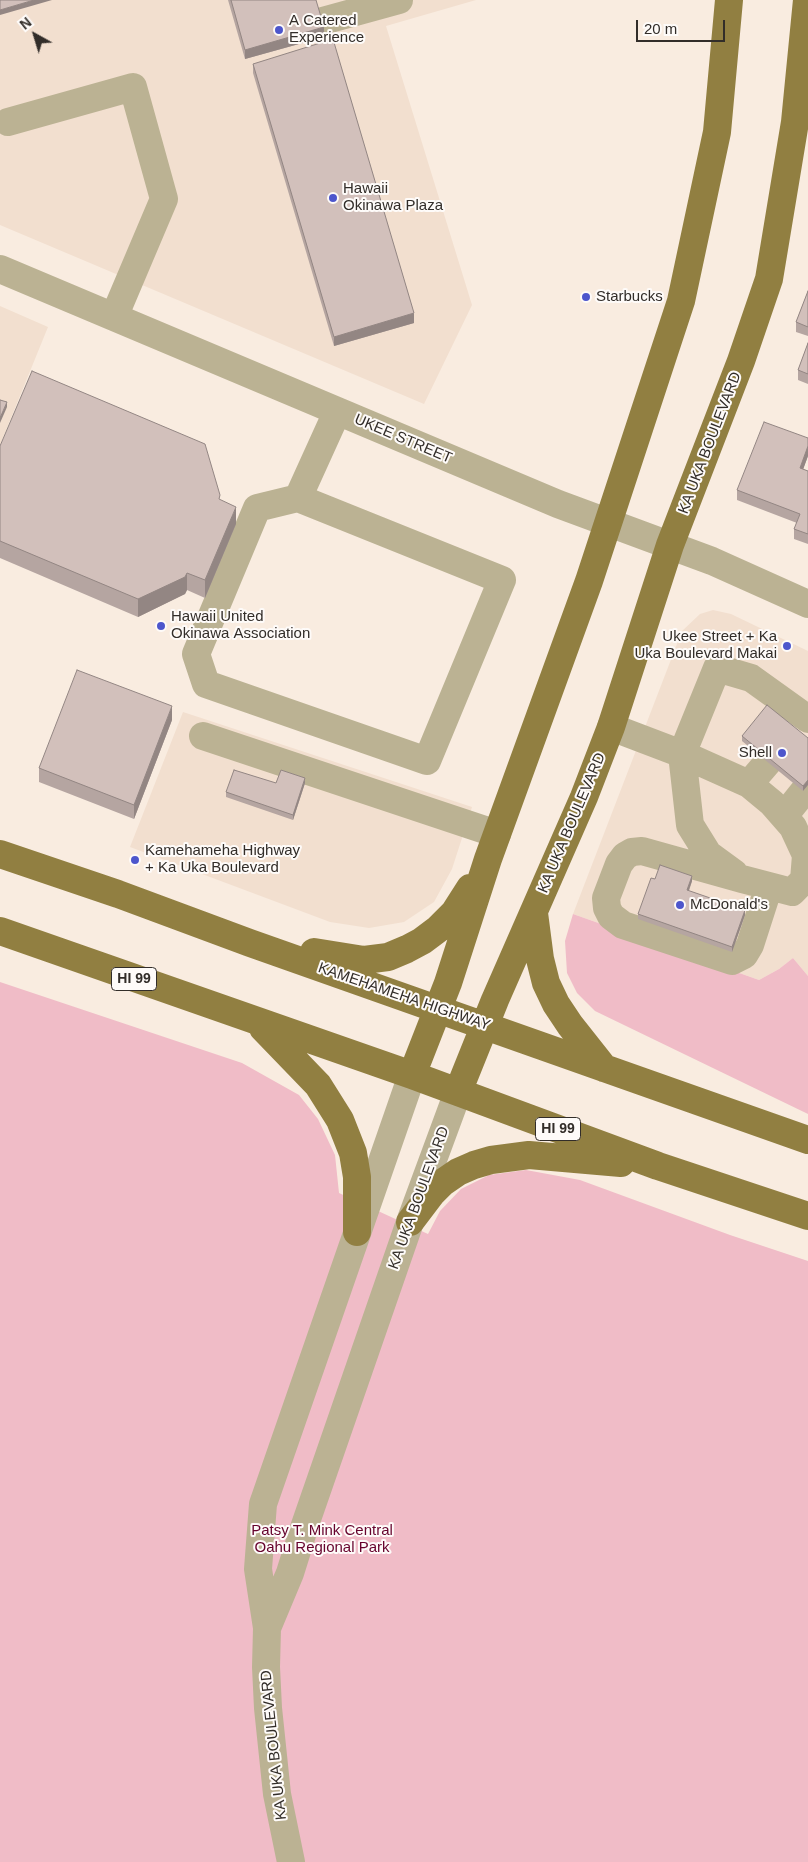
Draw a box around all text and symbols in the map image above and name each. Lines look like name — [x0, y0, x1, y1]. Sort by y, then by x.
north arrow — [10, 10, 60, 60]
scale bar — [638, 10, 727, 42]
place label: A Catered Experience — [289, 12, 364, 47]
text: N — [17, 14, 35, 33]
text: 20 m — [644, 20, 677, 37]
marker: A Catered Experience — [273, 24, 285, 36]
place label: Hawaii Okinawa Plaza — [343, 180, 443, 215]
marker: Hawaii Okinawa Plaza — [327, 192, 339, 204]
place label: Starbucks — [596, 288, 663, 306]
marker: Starbucks — [580, 291, 592, 303]
street label: KA UKA BOULEVARD — [675, 369, 745, 517]
street label: UKEE STREET — [352, 410, 454, 468]
place label: Hawaii United Okinawa Association — [171, 608, 310, 643]
marker: Hawaii United Okinawa Association — [155, 620, 167, 632]
place label: Ukee Street + Ka Uka Boulevard Makai — [634, 628, 777, 663]
marker: Ukee Street + Ka Uka Boulevard Makai — [781, 640, 793, 652]
place label: Shell — [739, 744, 772, 762]
marker: Shell — [776, 747, 788, 759]
street label: KA UKA BOULEVARD — [534, 750, 610, 896]
place label: Kamehameha Highway + Ka Uka Boulevard — [145, 842, 300, 877]
marker: Kamehameha Highway + Ka Uka Boulevard — [129, 854, 141, 866]
place label: McDonald's — [690, 896, 768, 914]
marker: McDonald's — [674, 899, 686, 911]
street label: KAMEHAMEHA HIGHWAY — [316, 959, 492, 1035]
road number: HI 99 — [112, 968, 156, 991]
road number: HI 99 — [536, 1118, 580, 1140]
street label: KA UKA BOULEVARD — [385, 1124, 453, 1272]
park label: Patsy T. Mink Central Oahu Regional Park — [251, 1522, 393, 1557]
street label: KA UKA BOULEVARD — [257, 1669, 291, 1821]

